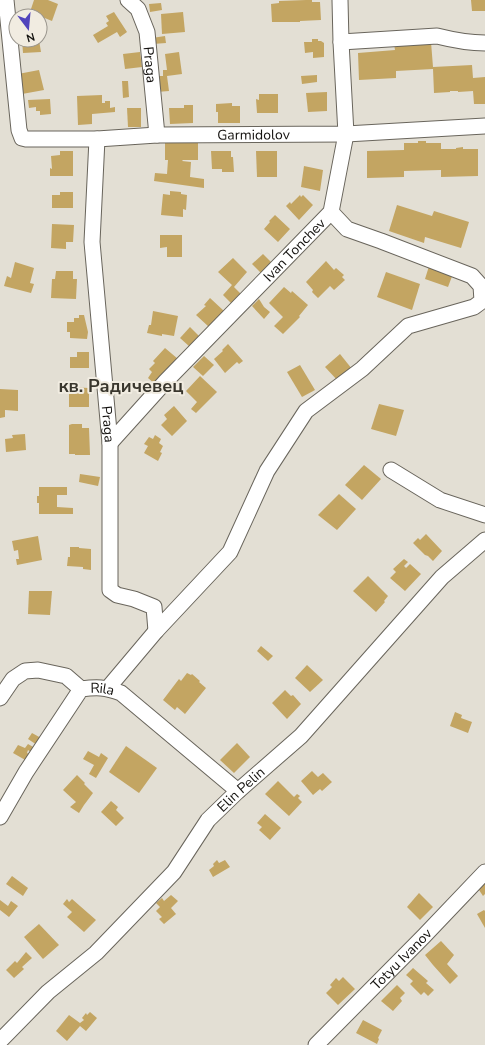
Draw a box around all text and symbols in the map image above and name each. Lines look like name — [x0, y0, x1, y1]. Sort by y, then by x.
north arrow — [8, 8, 48, 48]
text: N — [25, 29, 37, 45]
street label: Praga — [138, 46, 161, 84]
street label: Garmidolov — [217, 125, 291, 145]
street label: Ivan Tonchev — [259, 214, 330, 286]
district label: кв. Радичевец — [59, 374, 184, 398]
street label: Praga — [97, 405, 119, 443]
street label: Rila — [90, 679, 116, 700]
street label: Elin Pelin — [213, 763, 269, 816]
street label: Totyu Ivanov — [367, 924, 437, 994]

